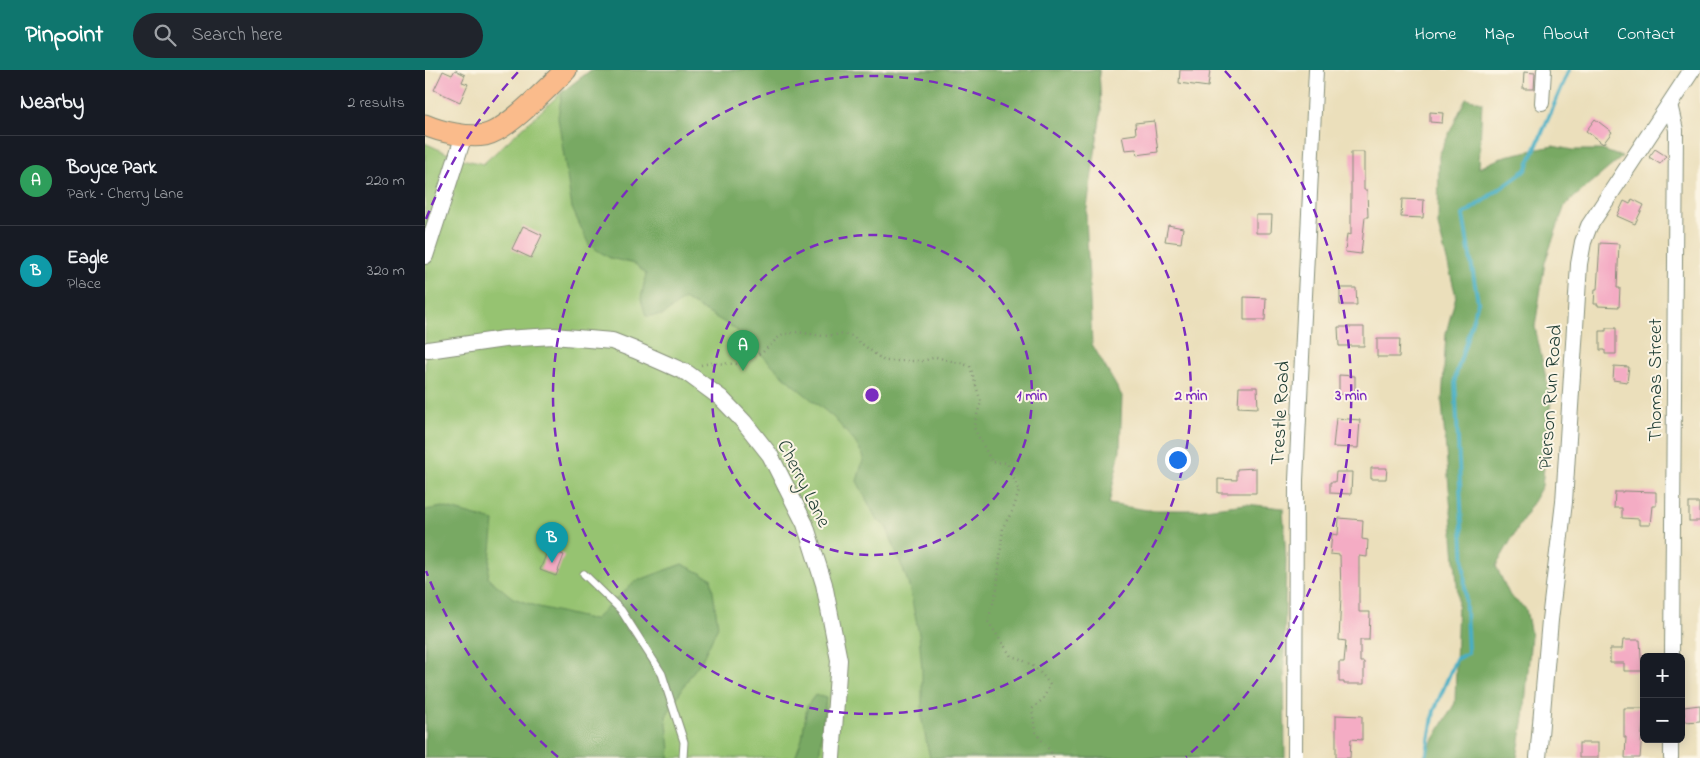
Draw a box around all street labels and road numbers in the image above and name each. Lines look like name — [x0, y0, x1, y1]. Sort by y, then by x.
street label: Thomas Street — [1642, 318, 1671, 442]
street label: Pierson Run Road — [1532, 324, 1571, 471]
street label: Trestle Road — [1264, 360, 1299, 466]
street label: Cherry Lane — [768, 435, 837, 533]

